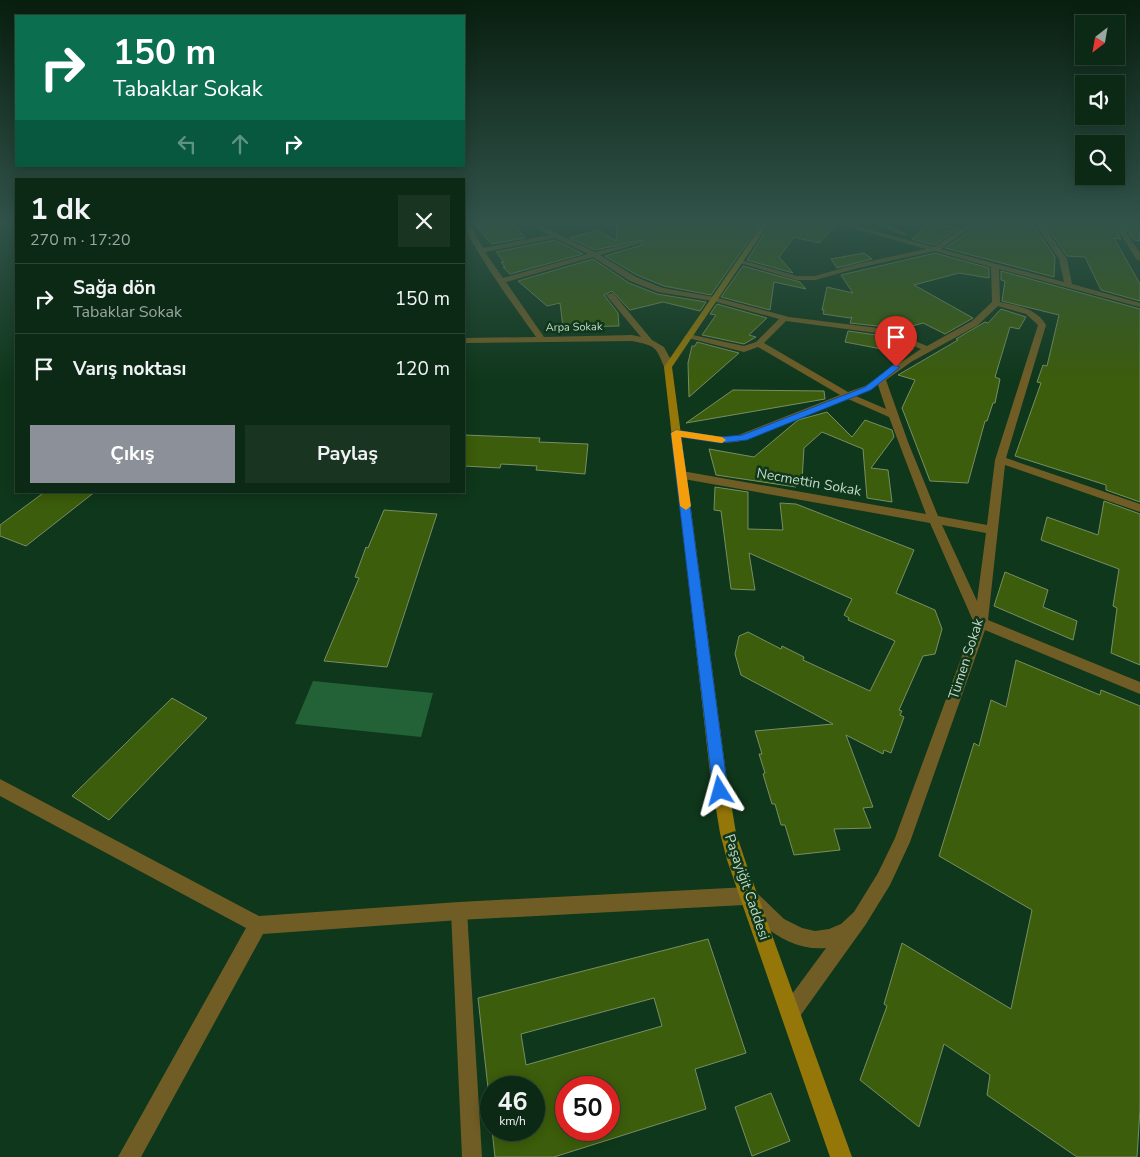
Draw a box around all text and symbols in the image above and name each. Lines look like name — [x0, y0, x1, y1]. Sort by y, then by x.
north arrow — [1075, 15, 1125, 65]
map controls — [1075, 15, 1125, 185]
text: 150 m — [113, 29, 216, 76]
icon: right — [30, 35, 95, 100]
text: Tabaklar Sokak — [113, 74, 263, 104]
button: sound — [1075, 75, 1125, 125]
icon: left — [173, 130, 201, 158]
icon: ahead — [226, 130, 254, 158]
icon: right — [279, 130, 307, 158]
button: search — [1075, 135, 1125, 185]
text: 1 dk — [30, 189, 90, 230]
button: close — [398, 195, 450, 247]
text: 270 m · 17:20 — [30, 229, 131, 251]
text: Sağa dön — [73, 275, 156, 301]
icon: right — [30, 285, 58, 313]
text: 150 m — [395, 286, 450, 312]
text: Tabaklar Sokak — [73, 301, 182, 323]
pin — [875, 316, 917, 367]
street label: Arpa Sokak — [546, 319, 603, 335]
icon: arrive — [882, 323, 910, 351]
icon: arrive — [30, 355, 58, 383]
text: Varış noktası — [73, 356, 186, 382]
text: 120 m — [395, 356, 450, 382]
button: Çıkış — [30, 425, 235, 483]
button: Paylaş — [245, 425, 450, 483]
street label: Necmettin Sokak — [755, 463, 864, 501]
street label: Tümen Sokak — [944, 615, 988, 702]
position arrow — [693, 764, 745, 816]
street label: Paşayiğit Caddesi — [720, 832, 774, 942]
speed limit sign: 50 — [555, 1076, 620, 1141]
text: 46 — [497, 1085, 528, 1119]
text: km/h — [499, 1113, 526, 1129]

